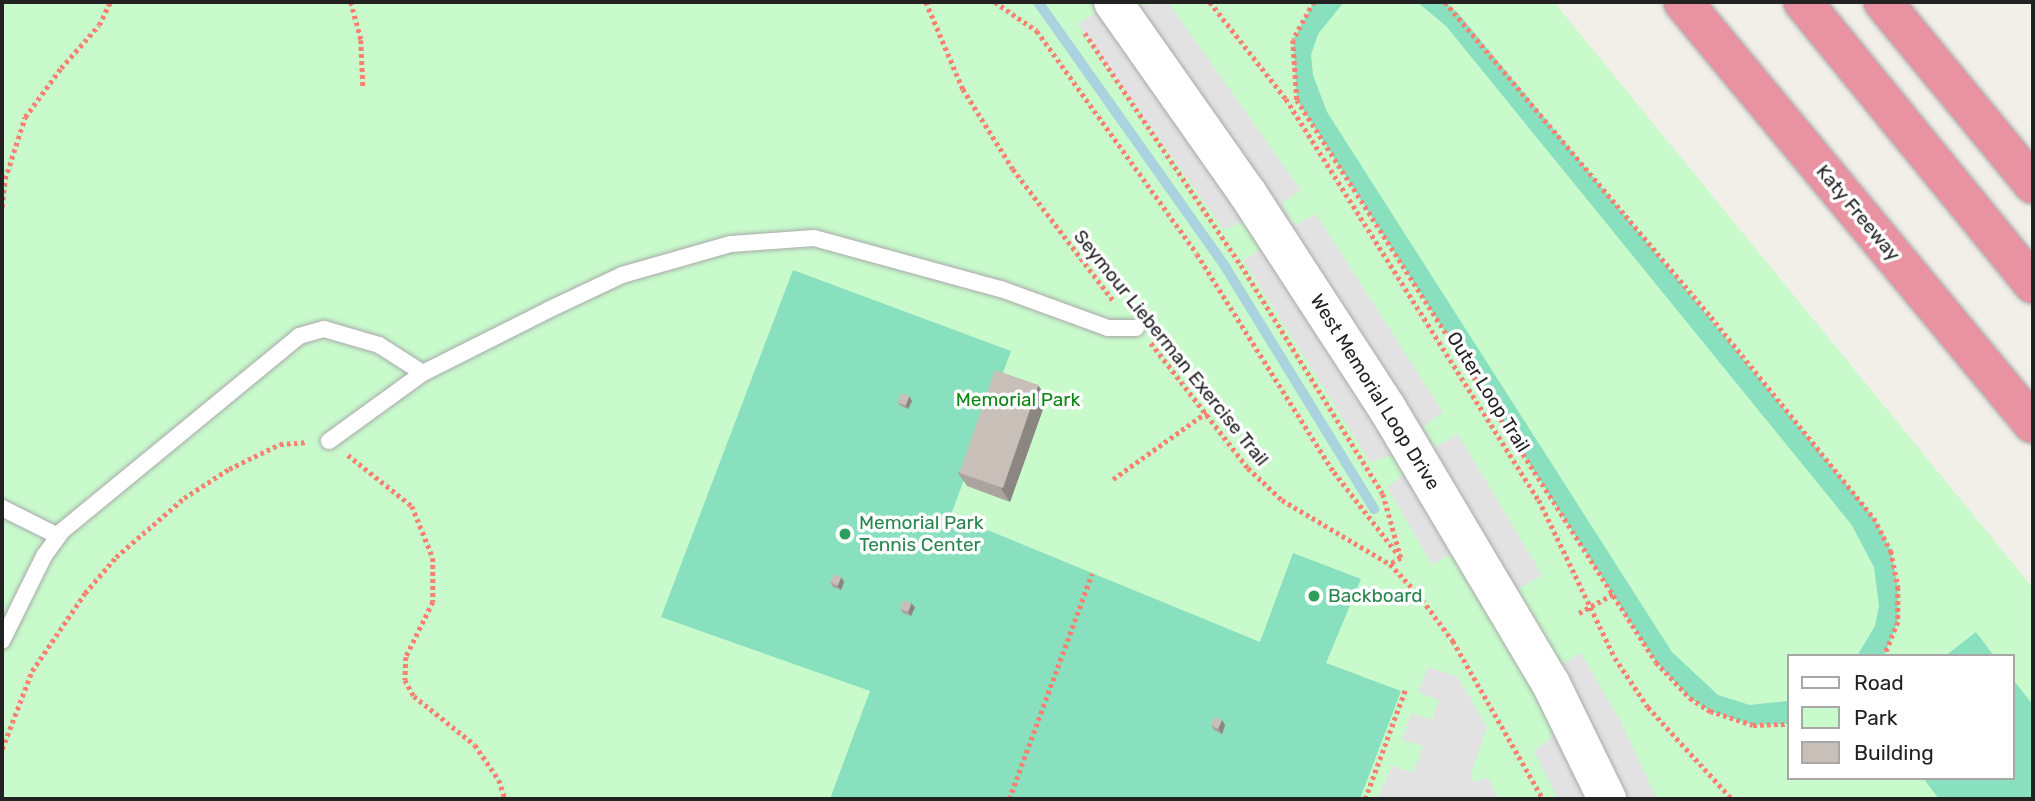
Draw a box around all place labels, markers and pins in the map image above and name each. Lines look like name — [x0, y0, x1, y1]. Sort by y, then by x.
place label: Memorial Park Tennis Center — [859, 512, 984, 556]
marker: Memorial Park Tennis Center — [837, 526, 853, 542]
place label: Backboard — [1328, 585, 1422, 607]
marker: Backboard — [1306, 588, 1322, 604]

